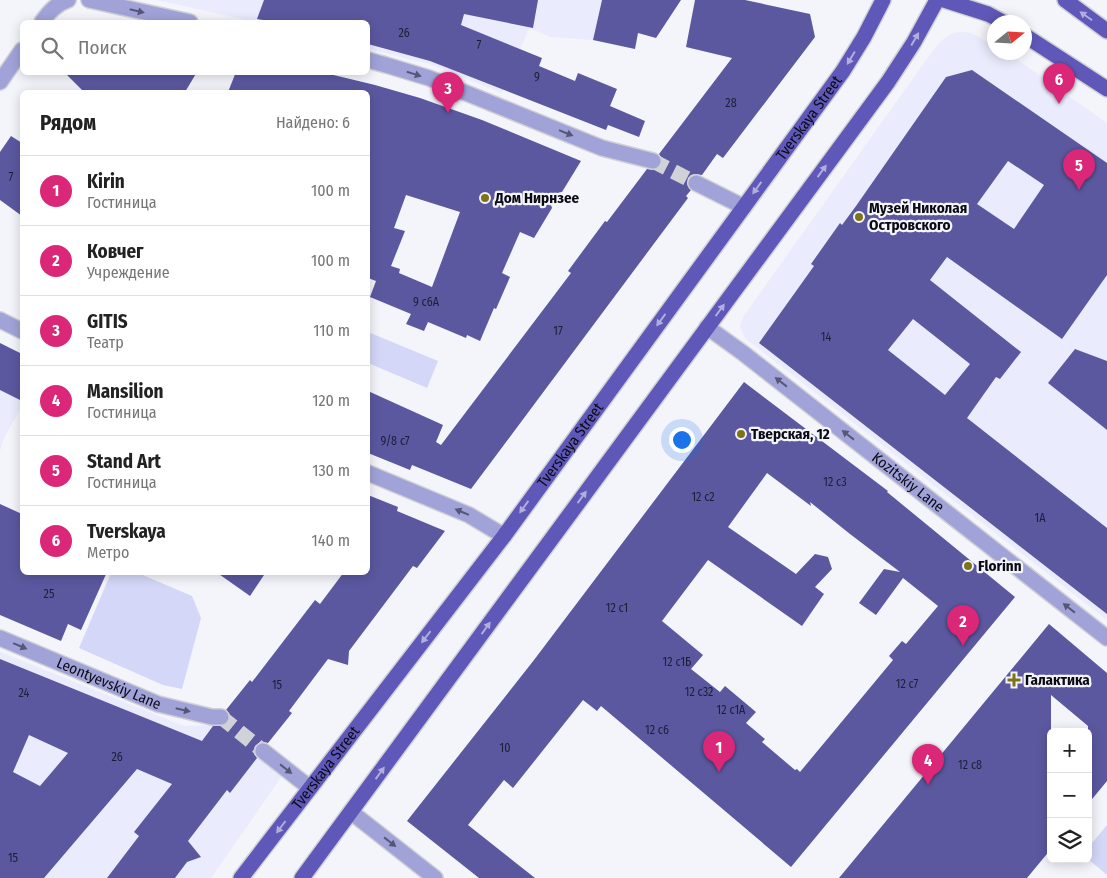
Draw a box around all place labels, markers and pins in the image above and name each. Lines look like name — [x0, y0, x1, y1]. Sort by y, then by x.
pin: 6 — [1043, 63, 1075, 104]
pin: 3 — [432, 72, 464, 113]
pin: 5 — [1063, 149, 1095, 190]
place label: Дом Нирнзее — [494, 189, 579, 207]
marker: Дом Нирнзее — [479, 192, 491, 204]
place label: Музей Николая Островского — [869, 199, 967, 234]
marker: Музей Николая Островского — [853, 211, 865, 223]
place label: Тверская, 12 — [751, 425, 830, 443]
marker: Тверская, 12 — [735, 428, 747, 440]
place label: Florinn — [978, 557, 1022, 575]
marker: Florinn — [962, 560, 974, 572]
pin: 2 — [947, 605, 979, 646]
place label: Галактика — [1025, 671, 1090, 689]
marker: Галактика — [1007, 673, 1021, 687]
pin: 1 — [703, 731, 735, 772]
pin: 4 — [912, 744, 944, 785]

